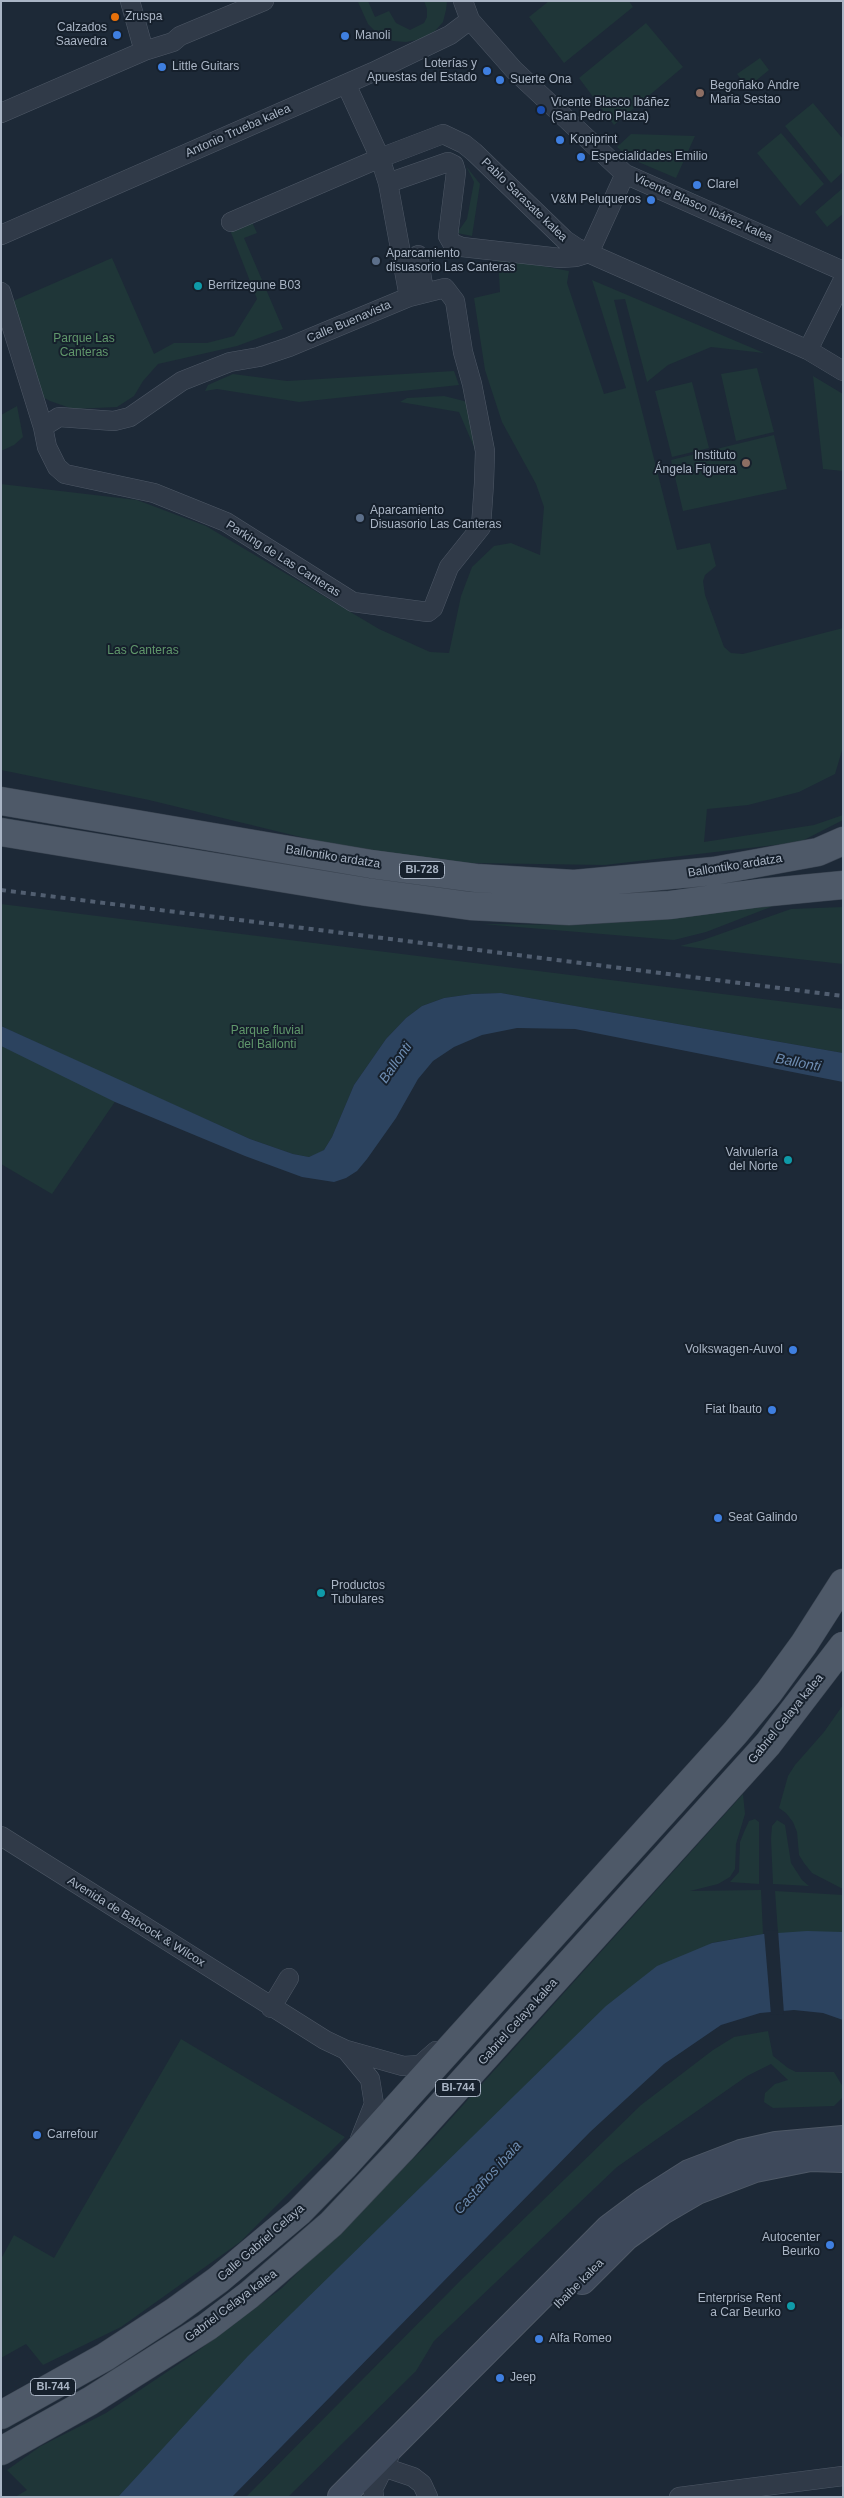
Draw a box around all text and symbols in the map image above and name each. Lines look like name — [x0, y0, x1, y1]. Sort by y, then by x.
place label: Zruspa — [125, 10, 162, 24]
marker: Zruspa — [109, 11, 121, 23]
place label: Calzados Saavedra — [56, 21, 107, 49]
marker: Calzados Saavedra — [111, 29, 123, 41]
place label: Manoli — [355, 29, 390, 43]
marker: Manoli — [339, 30, 351, 42]
place label: Loterías y Apuestas del Estado — [367, 57, 477, 85]
place label: Little Guitars — [172, 60, 239, 74]
marker: Little Guitars — [156, 61, 168, 73]
marker: Loterías y Apuestas del Estado — [481, 65, 493, 77]
place label: Suerte Ona — [510, 73, 571, 87]
marker: Suerte Ona — [494, 74, 506, 86]
place label: Begoñako Andre Maria Sestao — [710, 79, 799, 107]
marker: Begoñako Andre Maria Sestao — [694, 87, 706, 99]
place label: Vicente Blasco Ibáñez (San Pedro Plaza) — [551, 96, 670, 124]
street label: Antonio Trueba kalea — [183, 101, 293, 161]
marker: Vicente Blasco Ibáñez (San Pedro Plaza) — [535, 104, 547, 116]
place label: Kopiprint — [570, 133, 617, 147]
marker: Kopiprint — [554, 134, 566, 146]
place label: Especialidades Emilio — [591, 150, 708, 164]
marker: Especialidades Emilio — [575, 151, 587, 163]
street label: Pablo Sarasate kalea — [478, 155, 570, 245]
street label: Vicente Blasco Ibáñez kalea — [631, 171, 775, 245]
place label: Clarel — [707, 178, 738, 192]
marker: Clarel — [691, 179, 703, 191]
place label: V&M Peluqueros — [551, 193, 641, 207]
marker: V&M Peluqueros — [645, 194, 657, 206]
place label: Aparcamiento disuasorio Las Canteras — [386, 247, 515, 275]
marker: Aparcamiento disuasorio Las Canteras — [370, 255, 382, 267]
place label: Berritzegune B03 — [208, 279, 301, 293]
marker: Berritzegune B03 — [192, 280, 204, 292]
street label: Calle Buenavista — [305, 298, 393, 346]
park label: Parque Las Canteras — [53, 332, 115, 360]
place label: Instituto Ángela Figuera — [655, 449, 736, 477]
marker: Instituto Ángela Figuera — [740, 457, 752, 469]
place label: Aparcamiento Disuasorio Las Canteras — [370, 504, 501, 532]
marker: Aparcamiento Disuasorio Las Canteras — [354, 512, 366, 524]
street label: Parking de Las Canteras — [223, 518, 343, 600]
park label: Las Canteras — [107, 644, 179, 658]
street label: Ballontiko ardatza — [285, 842, 381, 872]
street label: Ballontiko ardatza — [687, 851, 783, 881]
road number: BI-728 — [400, 862, 444, 878]
park label: Parque fluvial del Ballonti — [231, 1024, 303, 1052]
water label: Ballonti — [376, 1039, 416, 1087]
water label: Ballonti — [774, 1050, 822, 1076]
place label: Valvulería del Norte — [726, 1146, 778, 1174]
marker: Valvulería del Norte — [782, 1154, 794, 1166]
place label: Volkswagen-Auvol — [685, 1343, 783, 1357]
marker: Volkswagen-Auvol — [787, 1344, 799, 1356]
place label: Fiat Ibauto — [705, 1403, 762, 1417]
marker: Fiat Ibauto — [766, 1404, 778, 1416]
place label: Seat Galindo — [728, 1511, 797, 1525]
marker: Seat Galindo — [712, 1512, 724, 1524]
place label: Productos Tubulares — [331, 1579, 385, 1607]
marker: Productos Tubulares — [315, 1587, 327, 1599]
street label: Gabriel Celaya kalea — [745, 1671, 827, 1767]
street label: Avenida de Babcock & Wilcox — [65, 1874, 207, 1970]
street label: Gabriel Celaya kalea — [475, 1976, 561, 2068]
road number: BI-744 — [436, 2080, 480, 2096]
place label: Carrefour — [47, 2128, 98, 2142]
marker: Carrefour — [31, 2129, 43, 2141]
water label: Castaños ibaia — [451, 2138, 525, 2218]
street label: Calle Gabriel Celaya — [215, 2201, 307, 2285]
place label: Autocenter Beurko — [762, 2231, 820, 2259]
marker: Autocenter Beurko — [824, 2239, 836, 2251]
street label: Ibaibe kalea — [551, 2256, 607, 2312]
street label: Gabriel Celaya kalea — [182, 2267, 280, 2345]
place label: Enterprise Rent a Car Beurko — [698, 2292, 781, 2320]
marker: Enterprise Rent a Car Beurko — [785, 2300, 797, 2312]
place label: Alfa Romeo — [549, 2332, 612, 2346]
marker: Alfa Romeo — [533, 2333, 545, 2345]
place label: Jeep — [510, 2371, 536, 2385]
marker: Jeep — [494, 2372, 506, 2384]
road number: BI-744 — [30, 2378, 76, 2396]

